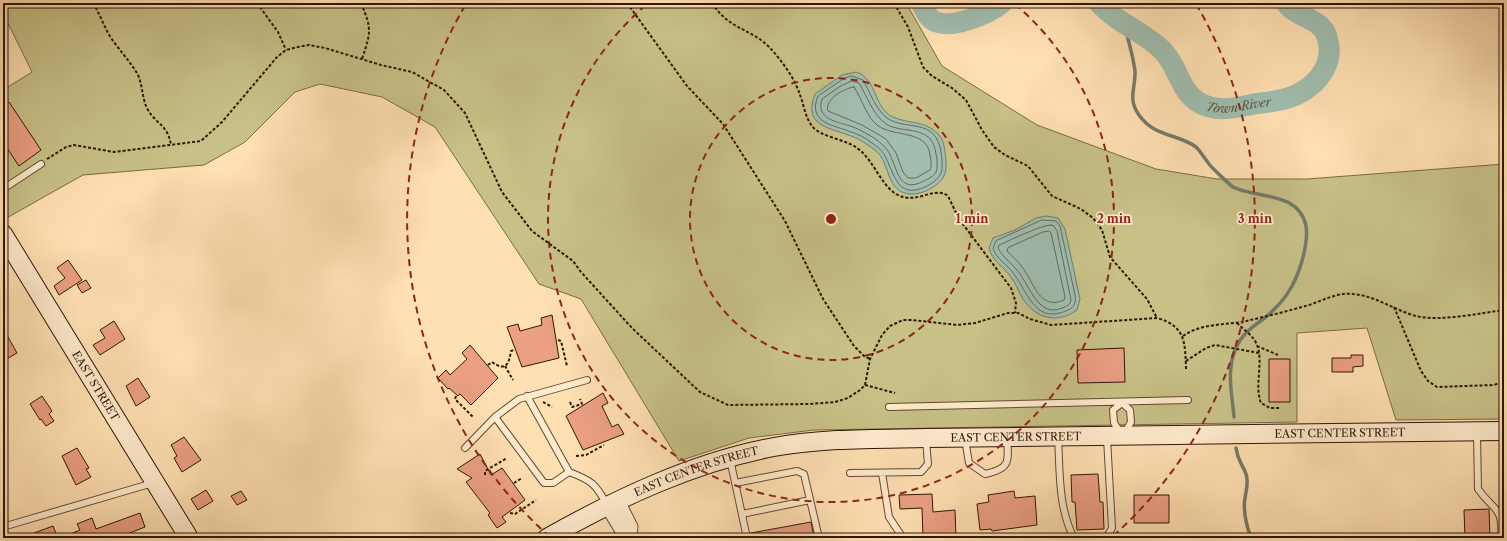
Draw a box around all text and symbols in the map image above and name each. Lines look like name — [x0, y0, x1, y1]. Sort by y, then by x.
water label: Town River — [1205, 94, 1274, 116]
text: 1 min — [956, 211, 989, 226]
text: 2 min — [1097, 211, 1132, 226]
text: 3 min — [1238, 211, 1273, 226]
centre of rings — [824, 212, 838, 226]
street label: EAST STREET — [69, 348, 123, 424]
street label: EAST CENTER STREET — [1274, 425, 1406, 441]
street label: EAST CENTER STREET — [950, 429, 1082, 445]
street label: EAST CENTER STREET — [632, 443, 761, 499]

